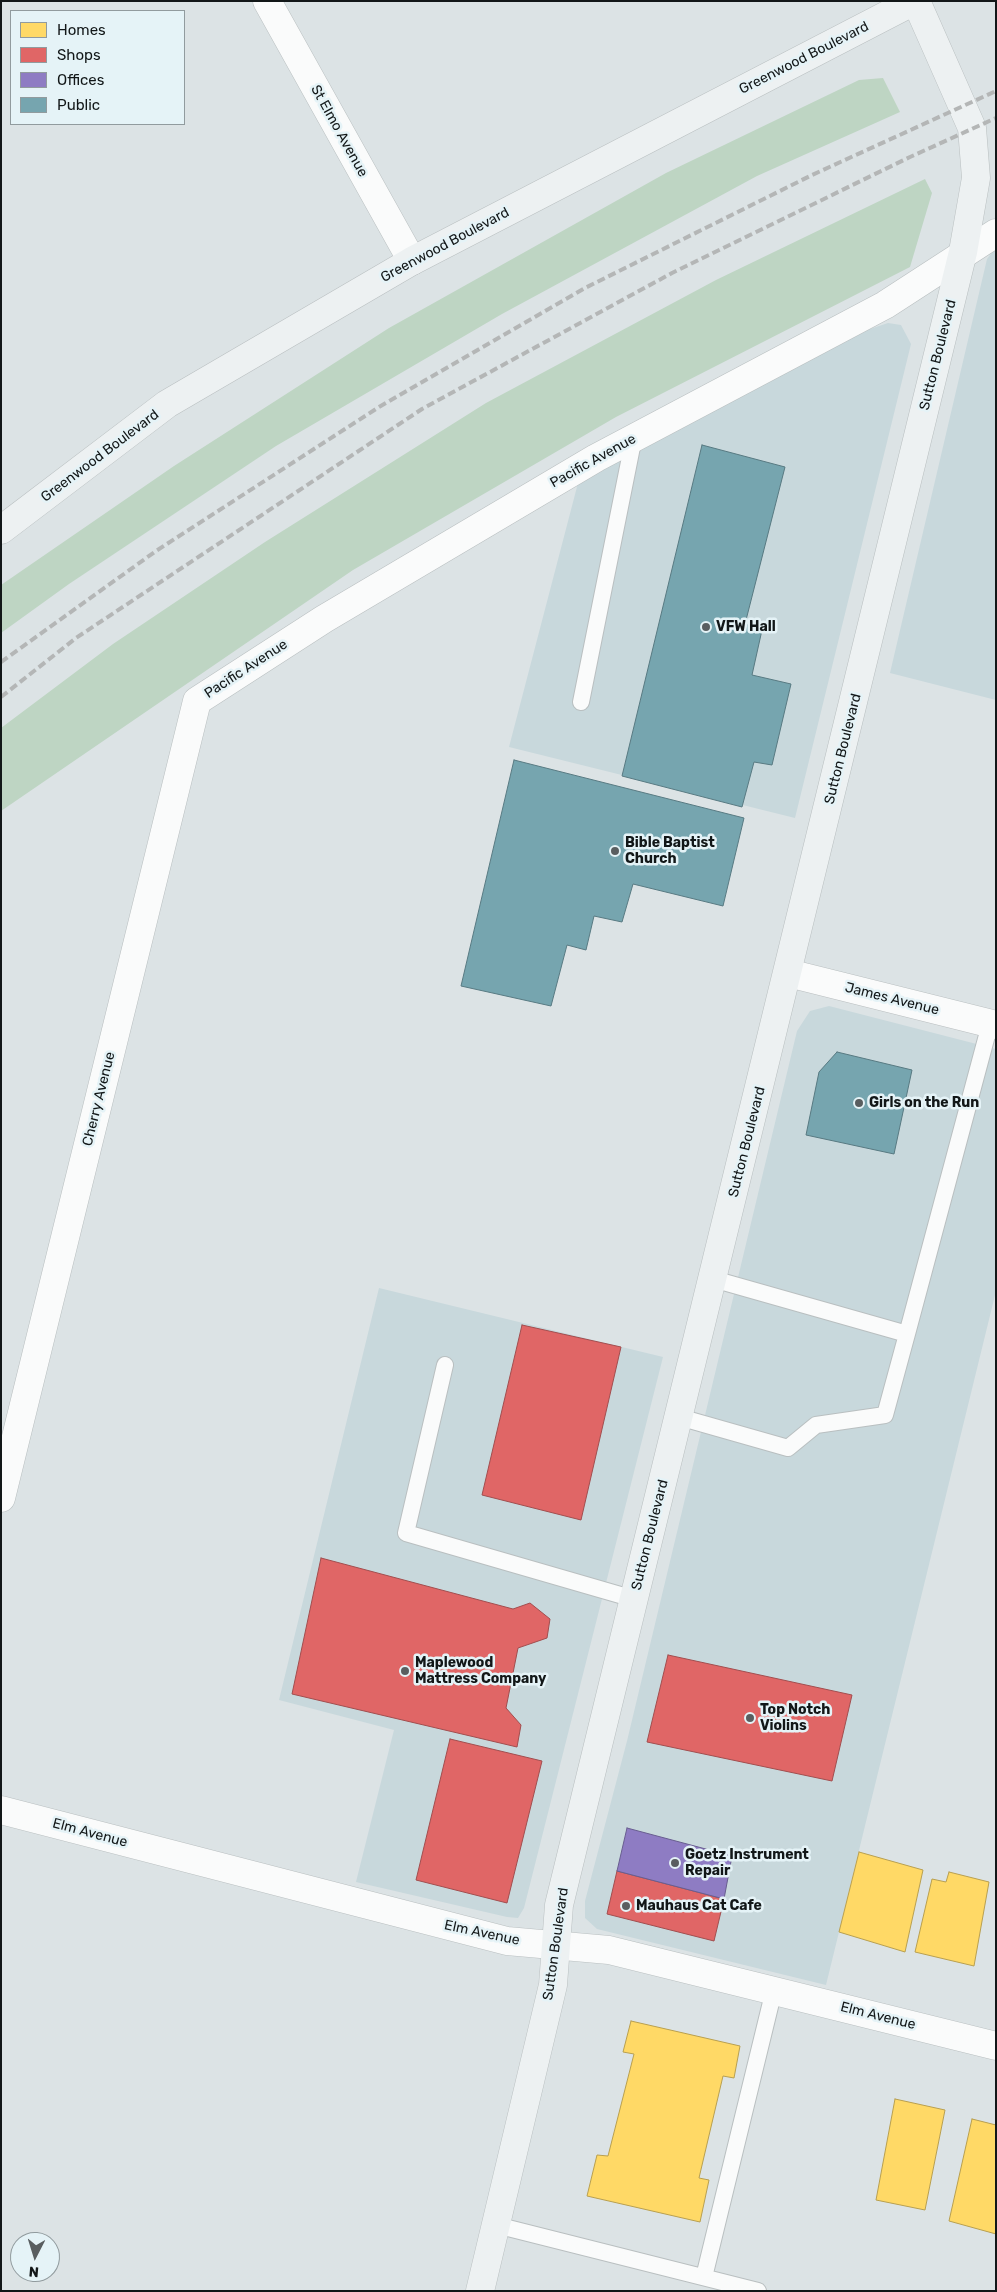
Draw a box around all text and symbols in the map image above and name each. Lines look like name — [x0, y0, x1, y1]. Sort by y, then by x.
legend — [10, 10, 185, 125]
street label: Greenwood Boulevard — [736, 18, 872, 98]
text: Homes — [57, 21, 106, 39]
text: Shops — [57, 46, 101, 64]
text: Offices — [57, 71, 104, 89]
street label: St Elmo Avenue — [307, 82, 371, 180]
text: Public — [57, 96, 100, 114]
street label: Greenwood Boulevard — [378, 204, 512, 286]
street label: Sutton Boulevard — [916, 298, 960, 412]
street label: Greenwood Boulevard — [38, 406, 162, 506]
street label: Pacific Avenue — [547, 430, 639, 492]
place label: VFW Hall — [716, 619, 776, 635]
marker: VFW Hall — [700, 621, 712, 633]
street label: Pacific Avenue — [201, 636, 291, 702]
street label: Sutton Boulevard — [821, 692, 865, 806]
place label: Bible Baptist Church — [625, 835, 715, 868]
marker: Bible Baptist Church — [609, 845, 621, 857]
street label: James Avenue — [843, 979, 941, 1019]
street label: Cherry Avenue — [79, 1050, 119, 1148]
street label: Sutton Boulevard — [725, 1085, 769, 1199]
place label: Girls on the Run — [869, 1095, 979, 1111]
marker: Girls on the Run — [853, 1097, 865, 1109]
street label: Sutton Boulevard — [628, 1478, 672, 1592]
place label: Maplewood Mattress Company — [415, 1655, 546, 1688]
marker: Maplewood Mattress Company — [399, 1665, 411, 1677]
place label: Top Notch Violins — [760, 1702, 830, 1734]
marker: Top Notch Violins — [744, 1712, 756, 1724]
street label: Elm Avenue — [51, 1815, 129, 1851]
place label: Goetz Instrument Repair — [685, 1847, 809, 1880]
marker: Goetz Instrument Repair — [669, 1857, 681, 1869]
street label: Sutton Boulevard — [540, 1887, 572, 2001]
place label: Mauhaus Cat Cafe — [636, 1898, 762, 1914]
marker: Mauhaus Cat Cafe — [620, 1900, 632, 1912]
street label: Elm Avenue — [443, 1917, 521, 1949]
street label: Elm Avenue — [839, 1999, 917, 2033]
north arrow — [10, 2232, 60, 2282]
text: N — [28, 2263, 40, 2280]

